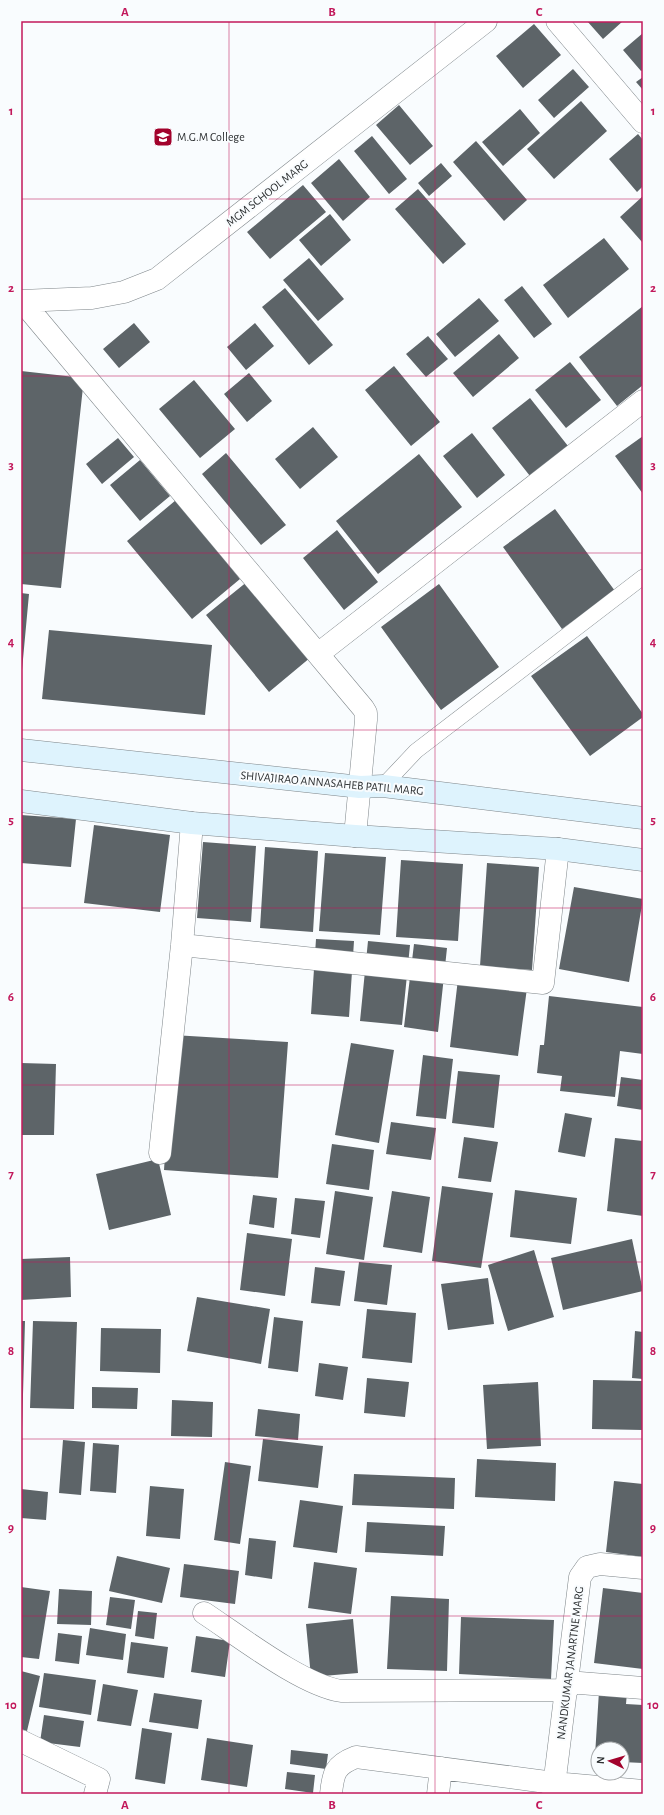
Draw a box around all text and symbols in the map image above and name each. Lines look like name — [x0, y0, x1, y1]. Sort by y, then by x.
text: A — [121, 6, 129, 19]
text: B — [328, 6, 336, 19]
text: C — [536, 6, 543, 19]
text: 1 — [9, 105, 13, 118]
text: 1 — [651, 105, 655, 118]
school or university icon: M.G.M College — [152, 126, 174, 148]
place label: M.G.M College — [177, 131, 245, 143]
street label: MGM SCHOOL MARG — [224, 157, 310, 229]
text: 2 — [8, 282, 14, 295]
text: 2 — [650, 282, 656, 295]
text: 3 — [8, 459, 14, 472]
text: 3 — [650, 459, 656, 472]
text: 4 — [8, 636, 15, 649]
text: 4 — [650, 636, 657, 649]
street label: SHIVAJIRAO ANNASAHEB PATIL MARG — [240, 769, 424, 797]
text: 5 — [8, 814, 14, 827]
text: 5 — [650, 814, 656, 827]
text: 6 — [8, 991, 14, 1004]
text: 6 — [650, 991, 656, 1004]
text: 7 — [8, 1168, 14, 1181]
text: 7 — [650, 1168, 656, 1181]
text: 8 — [8, 1345, 14, 1358]
text: 8 — [650, 1345, 656, 1358]
text: 9 — [8, 1522, 14, 1535]
text: 9 — [650, 1522, 656, 1535]
street label: NANDKUMAR JANARTNE MARG — [555, 1586, 585, 1740]
text: 10 — [5, 1699, 17, 1712]
text: 10 — [647, 1699, 659, 1712]
north arrow — [590, 1741, 630, 1781]
text: N — [595, 1756, 606, 1764]
text: A — [121, 1799, 129, 1812]
text: B — [328, 1799, 336, 1812]
text: C — [536, 1799, 543, 1812]

